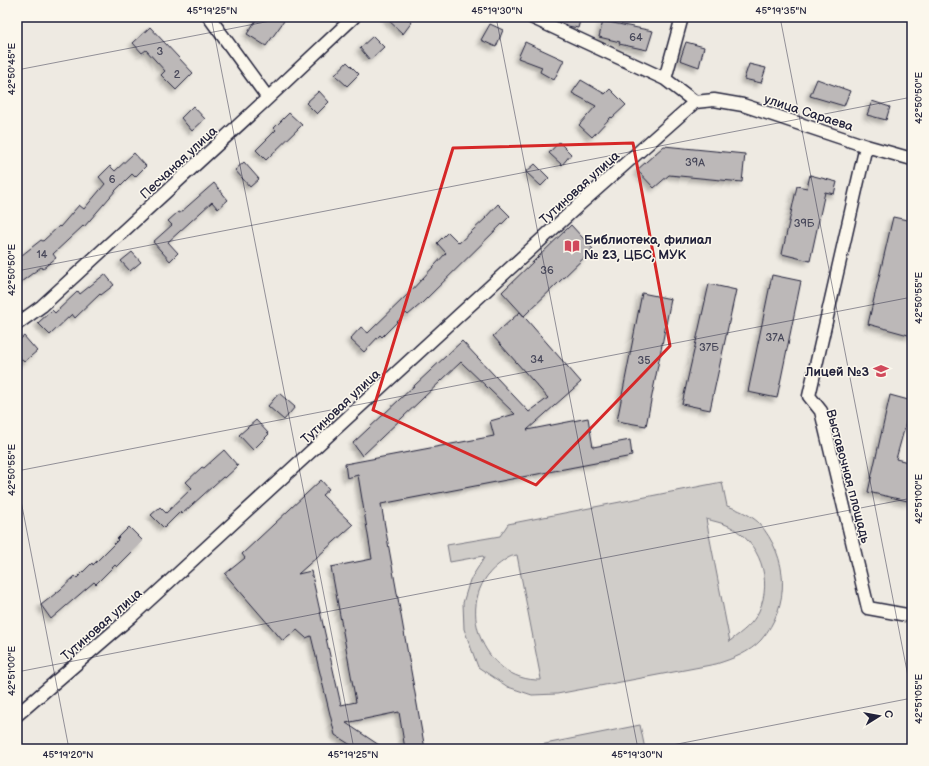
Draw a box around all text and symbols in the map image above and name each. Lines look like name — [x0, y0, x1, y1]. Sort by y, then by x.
text: 45°19'25"N — [186, 5, 238, 17]
text: 45°19'30"N — [471, 5, 523, 17]
text: 45°19'35"N — [755, 5, 807, 17]
house number: 64 — [629, 31, 643, 44]
text: 42°50'45"E — [6, 42, 18, 95]
house number: 3 — [157, 45, 164, 58]
house number: 2 — [174, 68, 181, 81]
text: 42°50'50"E — [913, 72, 925, 124]
street label: улица Сараева — [762, 91, 856, 135]
street label: Песчаная улица — [137, 123, 221, 203]
street label: Тутиновая улица — [536, 147, 623, 228]
house number: 39А — [685, 156, 705, 169]
house number: 6 — [109, 173, 116, 186]
house number: 39Б — [794, 217, 815, 230]
place label: Библиотека, филиал № 23, ЦБС, МУК — [584, 232, 712, 263]
library icon: Библиотека, филиал № 23, ЦБС, МУК — [563, 237, 581, 255]
text: 42°50'50"E — [6, 244, 18, 296]
house number: 14 — [37, 248, 48, 261]
house number: 36 — [540, 264, 554, 277]
text: 42°50'55"E — [913, 272, 925, 324]
house number: 37А — [766, 331, 785, 344]
house number: 37Б — [699, 341, 719, 354]
house number: 34 — [530, 353, 544, 366]
house number: 35 — [637, 354, 651, 367]
school or university icon: Лицей №3 — [872, 362, 890, 380]
place label: Лицей №3 — [804, 364, 869, 380]
street label: Тутиновая улица — [298, 366, 384, 447]
street label: Выставочная площадь — [822, 408, 874, 545]
text: 42°50'55"E — [6, 444, 18, 496]
text: 42°51'00"E — [913, 473, 925, 524]
street label: Тутиновая улица — [58, 585, 146, 664]
text: 42°51'00"E — [6, 645, 18, 696]
text: 42°51'05"E — [913, 674, 925, 724]
north arrow — [859, 696, 899, 736]
text: С — [881, 709, 896, 720]
text: 45°19'20"N — [42, 749, 94, 761]
text: 45°19'25"N — [327, 749, 379, 761]
text: 45°19'30"N — [611, 749, 663, 761]

